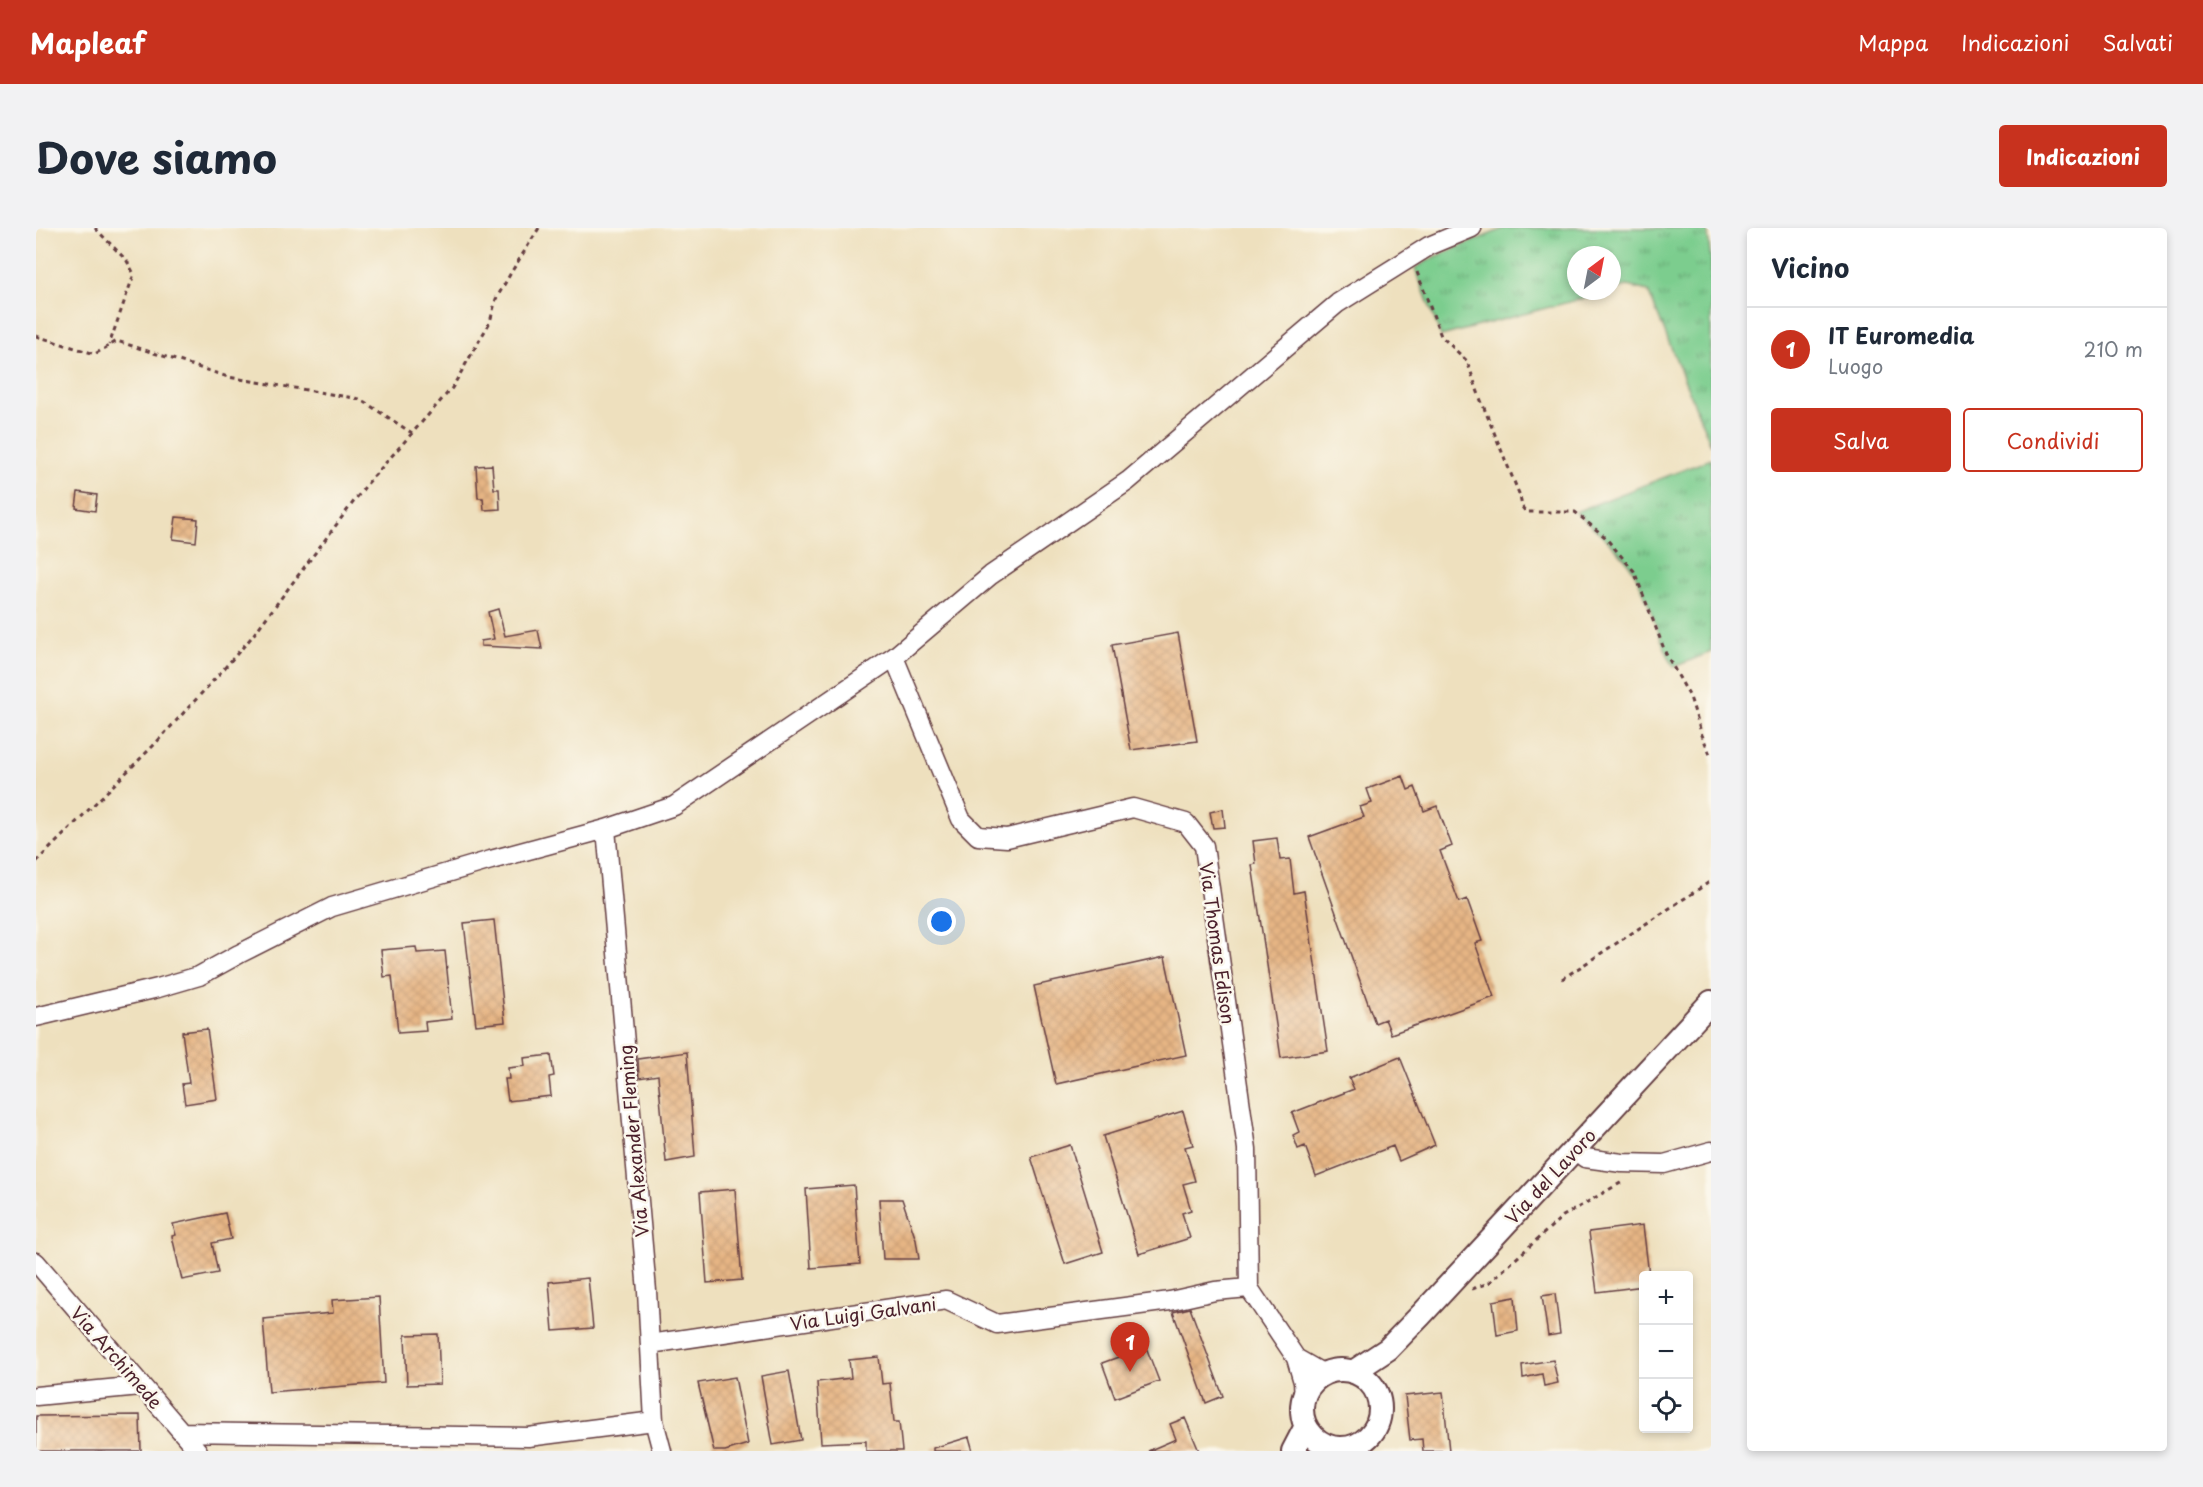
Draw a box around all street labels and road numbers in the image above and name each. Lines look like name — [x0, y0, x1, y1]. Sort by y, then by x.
street label: Via Thomas Edison — [1193, 860, 1243, 1026]
street label: Via Alexander Fleming — [611, 1044, 655, 1238]
street label: Via del Lavoro — [1498, 1122, 1602, 1230]
street label: Via Luigi Galvani — [788, 1289, 938, 1337]
street label: Via Archimede — [65, 1300, 169, 1414]

